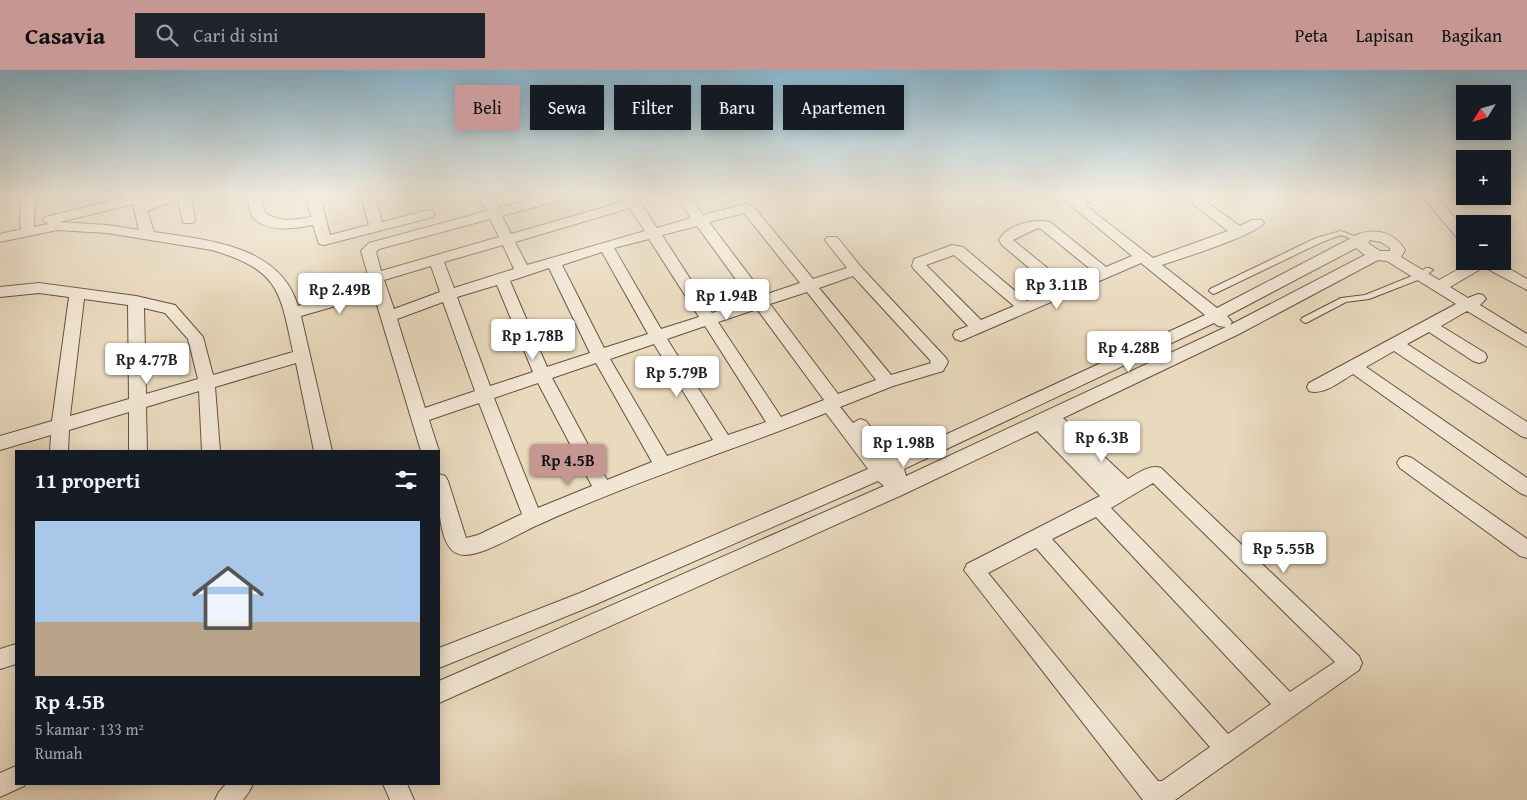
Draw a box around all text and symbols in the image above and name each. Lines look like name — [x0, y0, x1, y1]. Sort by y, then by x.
search box — [135, 13, 485, 58]
text: Casavia — [25, 18, 105, 53]
icon: search — [153, 21, 181, 49]
text: Cari di sini — [193, 21, 278, 49]
text: Peta — [1295, 22, 1328, 49]
text: Lapisan — [1356, 22, 1414, 49]
text: Bagikan — [1442, 22, 1502, 49]
chip: Beli — [455, 85, 520, 130]
chip: Sewa — [530, 85, 604, 130]
chip: Filter — [614, 85, 691, 130]
chip: Baru — [701, 85, 773, 130]
chip: Apartemen — [783, 85, 904, 130]
north arrow — [1456, 85, 1511, 140]
map controls — [1456, 85, 1511, 270]
button: + — [1456, 150, 1511, 205]
button: − — [1456, 215, 1511, 270]
pin: Rp 3.11B — [1005, 268, 1109, 310]
pin: Rp 2.49B — [288, 272, 392, 315]
text: Rp 3.11B — [1026, 272, 1088, 296]
text: Rp 2.49B — [309, 277, 371, 301]
pin: Rp 1.94B — [675, 278, 779, 321]
text: Rp 1.94B — [696, 283, 758, 307]
pin: Rp 1.78B — [481, 318, 585, 361]
text: Rp 1.78B — [502, 323, 564, 347]
pin: Rp 4.28B — [1077, 330, 1181, 373]
text: Rp 4.28B — [1098, 335, 1160, 359]
pin: Rp 4.77B — [95, 342, 199, 385]
text: Rp 4.77B — [116, 347, 178, 371]
pin: Rp 5.79B — [625, 356, 729, 398]
text: Rp 5.79B — [646, 360, 708, 384]
pin: Rp 6.3B — [1056, 420, 1148, 463]
text: Rp 6.3B — [1075, 425, 1129, 449]
pin: Rp 1.98B — [852, 426, 956, 468]
text: Rp 1.98B — [873, 430, 935, 454]
pin: Rp 4.5B — [522, 444, 614, 486]
text: Rp 4.5B — [541, 448, 595, 472]
text: 11 properti — [35, 465, 140, 496]
icon: filters — [392, 466, 420, 494]
pin: Rp 5.55B — [1232, 532, 1336, 574]
text: Rp 5.55B — [1253, 536, 1315, 560]
icon: home — [183, 553, 273, 643]
text: Rp 4.5B — [35, 686, 105, 717]
text: 5 kamar · 133 m² — [35, 717, 144, 741]
text: Rumah — [35, 741, 82, 765]

